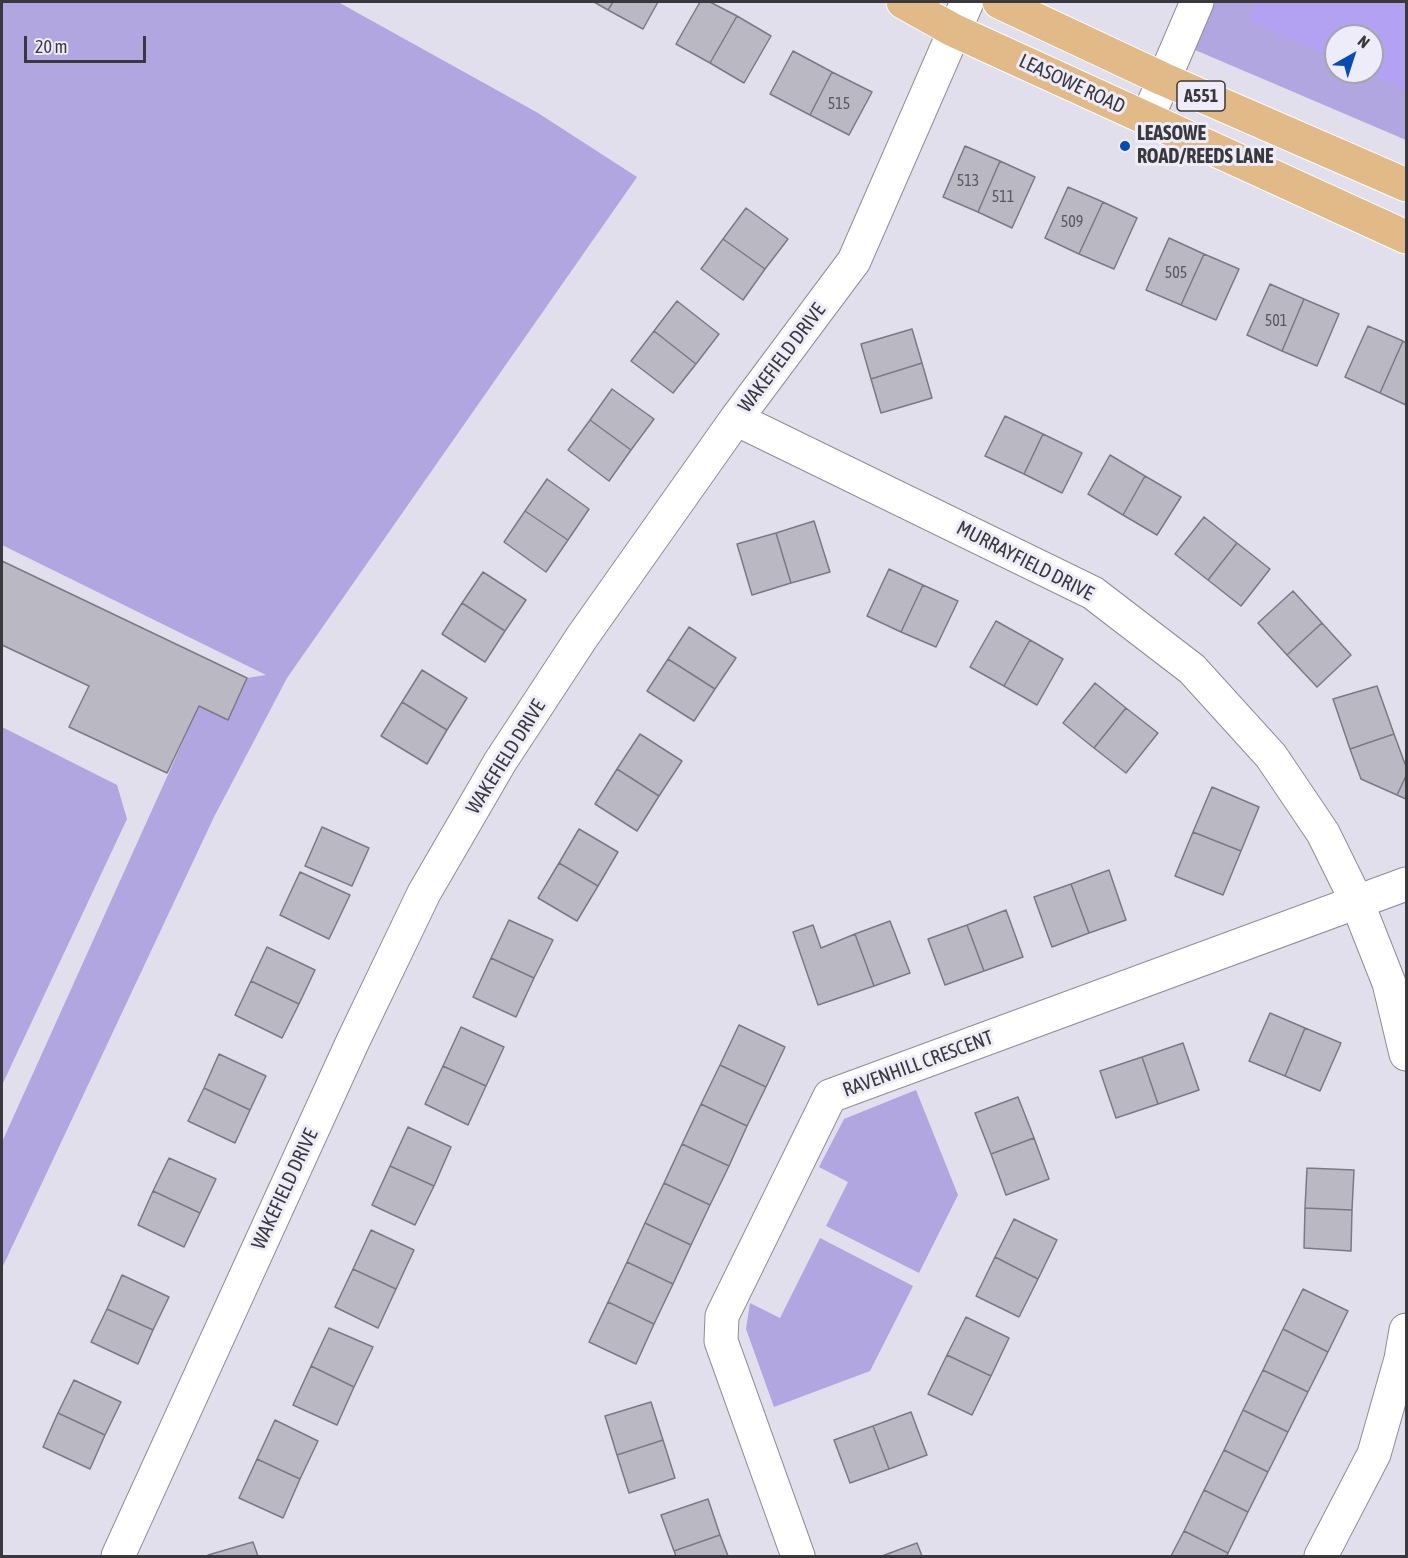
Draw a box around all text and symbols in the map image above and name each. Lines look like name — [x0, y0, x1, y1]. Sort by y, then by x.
scale bar — [27, 24, 148, 62]
north arrow — [1324, 24, 1384, 84]
text: N — [1355, 32, 1373, 52]
text: 20 m — [35, 36, 67, 57]
street label: LEASOWE ROAD — [1015, 49, 1129, 119]
road number: A551 — [1177, 81, 1225, 111]
house number: 515 — [828, 94, 850, 114]
place label: LEASOWE ROAD/REEDS LANE — [1137, 122, 1273, 169]
marker: LEASOWE ROAD/REEDS LANE — [1118, 139, 1132, 153]
house number: 513 — [957, 171, 979, 191]
house number: 511 — [992, 187, 1014, 207]
house number: 509 — [1061, 212, 1083, 232]
house number: 505 — [1165, 263, 1187, 283]
street label: WAKEFIELD DRIVE — [733, 299, 831, 417]
house number: 501 — [1265, 311, 1287, 331]
street label: MURRAYFIELD DRIVE — [952, 516, 1098, 606]
street label: WAKEFIELD DRIVE — [461, 695, 551, 819]
street label: RAVENHILL CRESCENT — [839, 1026, 997, 1102]
street label: WAKEFIELD DRIVE — [247, 1125, 323, 1253]

